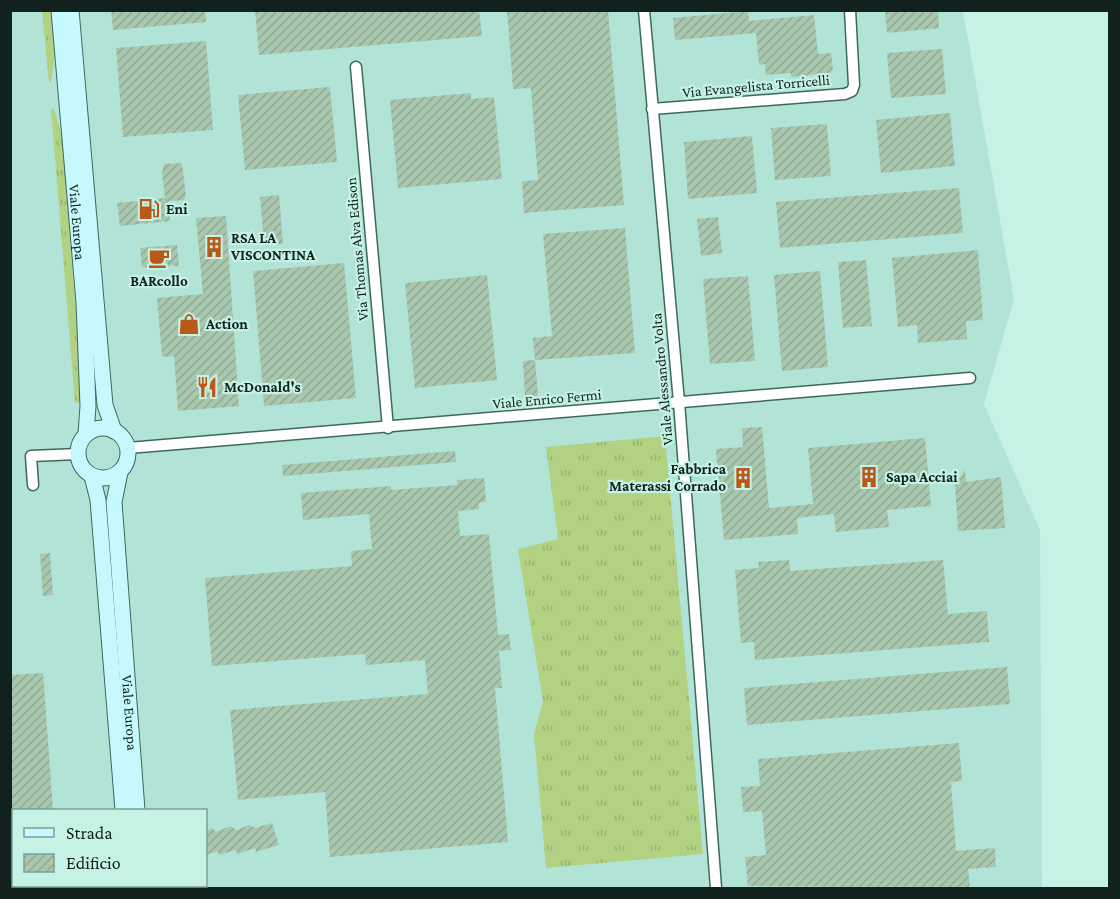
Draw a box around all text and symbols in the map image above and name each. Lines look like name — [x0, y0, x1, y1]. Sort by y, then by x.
street label: Via Evangelista Torricelli — [682, 72, 831, 101]
street label: Via Thomas Alva Edison — [343, 177, 371, 321]
street label: Viale Europa — [66, 184, 88, 261]
fuel station icon: Eni — [137, 197, 161, 221]
place label: Eni — [166, 201, 188, 217]
place label: RSA LA VISCONTINA — [230, 230, 316, 263]
building icon: RSA LA VISCONTINA — [202, 235, 226, 259]
cafe icon: BARcollo — [147, 246, 171, 270]
place label: BARcollo — [130, 273, 188, 289]
shop icon: Action — [177, 312, 201, 336]
street label: Viale Alessandro Volta — [648, 312, 676, 446]
place label: Action — [205, 316, 248, 332]
restaurant icon: McDonald's — [195, 375, 219, 399]
place label: McDonald's — [224, 379, 301, 395]
street label: Viale Enrico Fermi — [492, 386, 602, 412]
place label: Fabbrica Materassi Corrado — [609, 461, 727, 494]
building icon: Sapa Acciai — [857, 465, 881, 489]
building icon: Fabbrica Materassi Corrado — [731, 466, 755, 490]
place label: Sapa Acciai — [886, 469, 958, 485]
street label: Viale Europa — [119, 674, 141, 751]
legend — [12, 809, 207, 887]
text: Strada — [66, 823, 113, 843]
text: Edificio — [66, 853, 121, 873]

